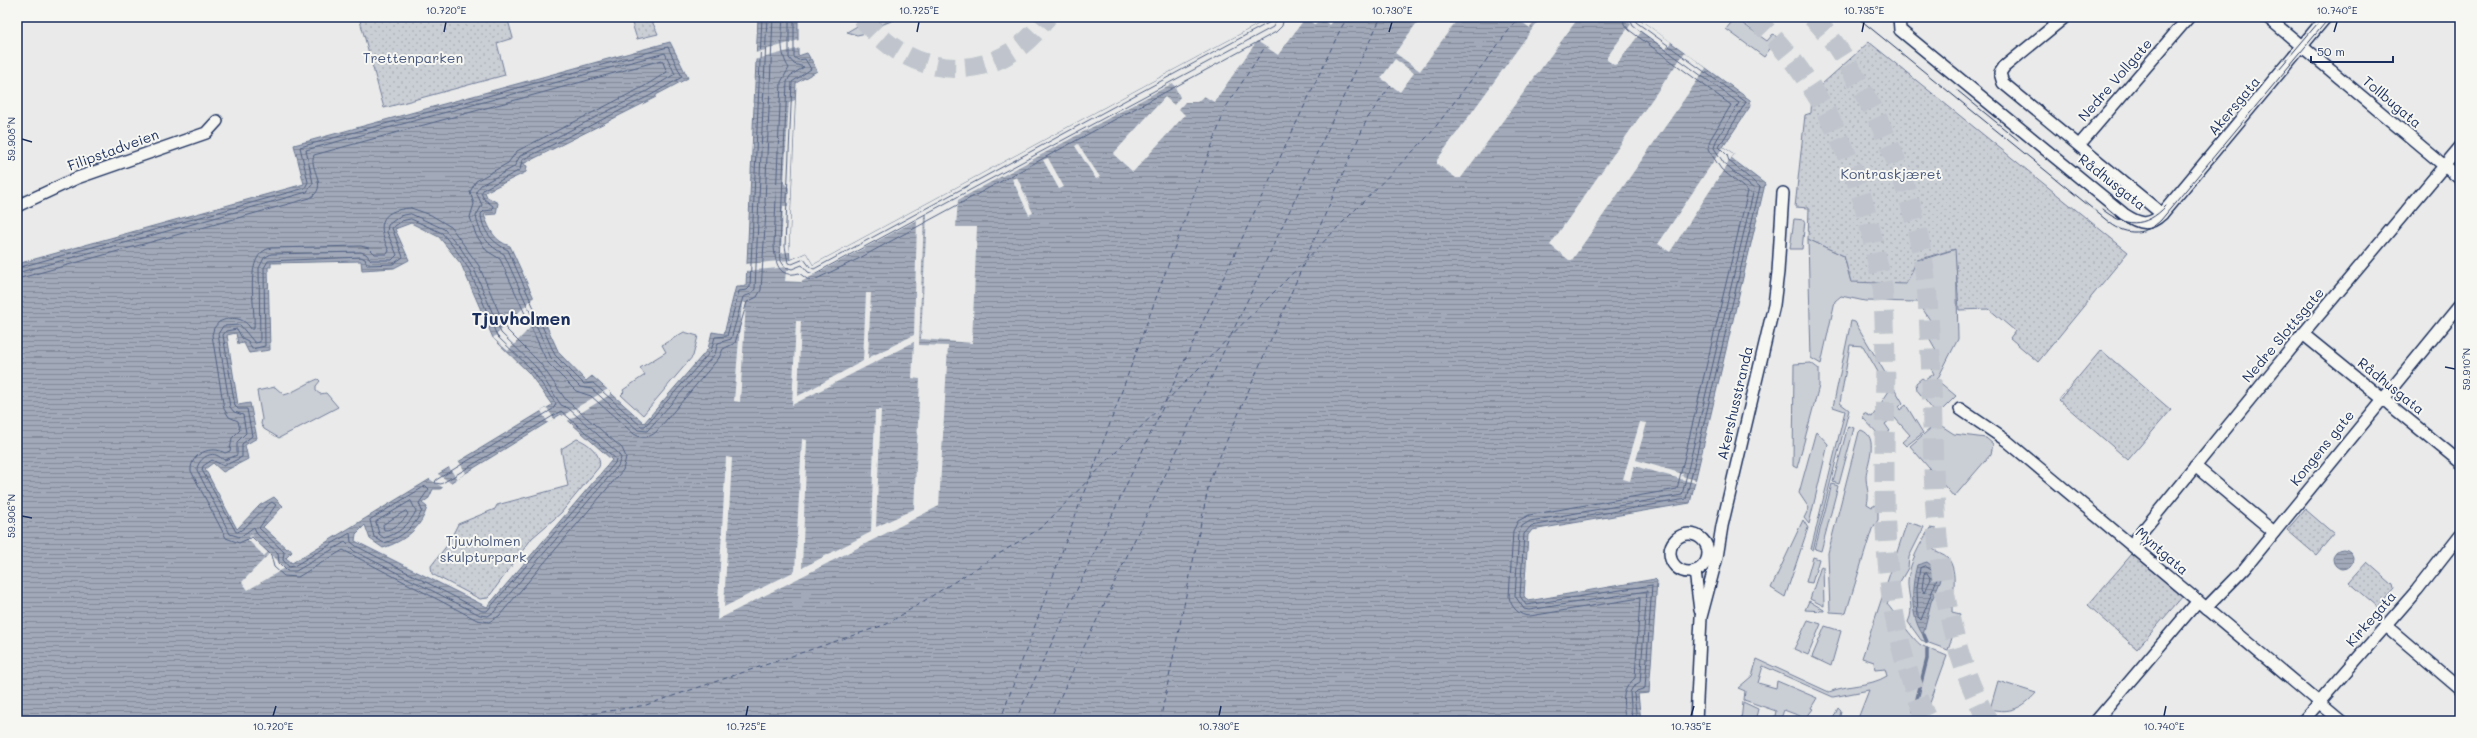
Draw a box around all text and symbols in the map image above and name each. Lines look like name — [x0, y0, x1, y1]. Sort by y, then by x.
text: 10.720°E — [426, 3, 467, 17]
text: 10.725°E — [899, 3, 939, 17]
text: 10.730°E — [1372, 3, 1413, 17]
text: 10.735°E — [1844, 3, 1884, 17]
text: 10.740°E — [2317, 3, 2358, 17]
street label: Nedre Vollgate — [2073, 34, 2156, 125]
scale bar — [2311, 38, 2393, 64]
text: 50 m — [2317, 43, 2345, 59]
park label: Trettenparken — [363, 48, 463, 67]
street label: Tollbugata — [2359, 71, 2426, 132]
street label: Akersgata — [2203, 72, 2264, 139]
text: 59.908°N — [4, 117, 18, 161]
street label: Filipstadveien — [65, 124, 161, 175]
street label: Rådhusgata — [2075, 149, 2150, 214]
park label: Kontraskjæret — [1840, 164, 1942, 183]
street label: Nedre Slottsgate — [2237, 283, 2328, 386]
district label: Tjuvholmen — [471, 306, 571, 330]
street label: Akershusstranda — [1712, 344, 1757, 462]
text: 59.910°N — [2459, 348, 2473, 390]
street label: Rådhusgata — [2354, 353, 2429, 418]
street label: Kongens gate — [2285, 406, 2358, 489]
text: 59.906°N — [4, 494, 18, 538]
street label: Myntgata — [2132, 522, 2193, 579]
park label: Tjuvholmen skulpturpark — [440, 531, 526, 566]
street label: Kirkegata — [2341, 587, 2400, 650]
text: 10.720°E — [253, 719, 294, 733]
text: 10.725°E — [726, 719, 766, 733]
text: 10.730°E — [1199, 719, 1240, 733]
text: 10.735°E — [1671, 719, 1711, 733]
text: 10.740°E — [2144, 719, 2185, 733]

